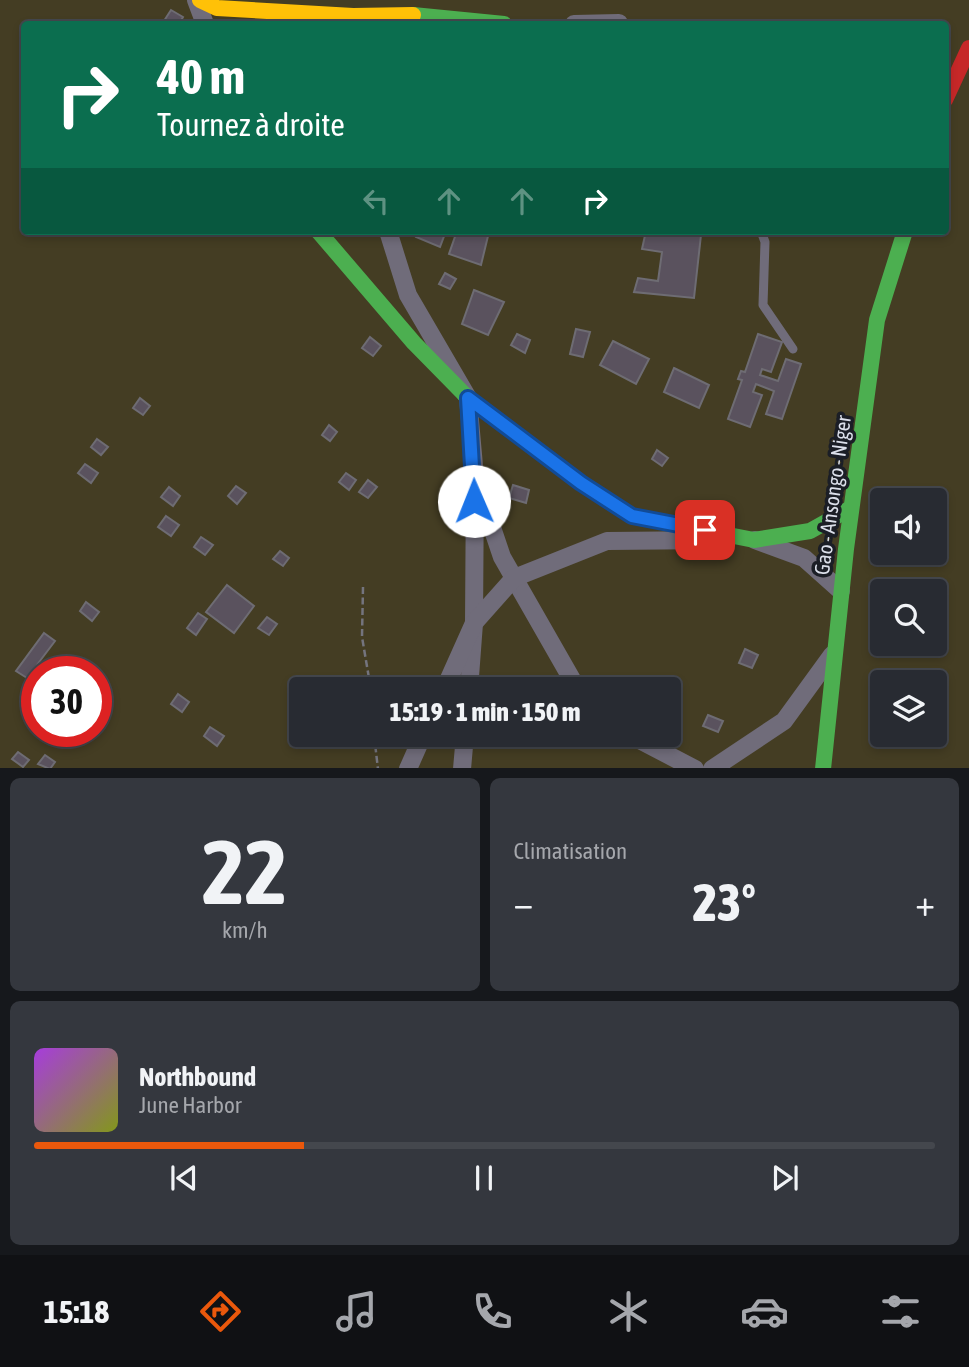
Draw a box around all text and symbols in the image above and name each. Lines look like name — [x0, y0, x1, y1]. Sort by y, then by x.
text: 40 m — [157, 48, 245, 104]
icon: right — [42, 49, 133, 140]
text: Tournez à droite — [157, 106, 345, 143]
icon: left — [357, 182, 395, 220]
icon: ahead — [430, 182, 468, 220]
icon: ahead — [503, 182, 541, 220]
icon: right — [576, 182, 614, 220]
street label: Gao - Ansongo - Niger — [809, 413, 855, 576]
position arrow — [437, 464, 511, 538]
map controls — [870, 488, 947, 747]
button: sound — [870, 488, 947, 565]
pin — [675, 500, 735, 560]
icon: arrive — [686, 511, 724, 549]
button: search — [870, 579, 947, 656]
speed limit sign: 30 — [21, 656, 112, 747]
button: layers — [870, 670, 947, 747]
text: 15:19 · 1 min · 150 m — [390, 697, 580, 727]
text: 22 — [202, 819, 288, 923]
text: Climatisation — [514, 838, 627, 864]
text: 23° — [693, 872, 756, 932]
text: − — [514, 881, 533, 924]
text: + — [915, 881, 935, 924]
text: km/h — [222, 917, 268, 943]
text: Northbound — [139, 1062, 256, 1092]
text: June Harbor — [139, 1092, 242, 1118]
icon: previous — [165, 1159, 203, 1197]
icon: pause — [465, 1159, 503, 1197]
icon: next — [766, 1159, 804, 1197]
icon: directions — [196, 1287, 245, 1336]
icon: music — [332, 1287, 381, 1336]
icon: phone — [468, 1287, 517, 1336]
icon: climate — [604, 1287, 653, 1336]
icon: car — [740, 1287, 789, 1336]
icon: filters — [876, 1287, 925, 1336]
text: 15:18 — [44, 1293, 109, 1330]

